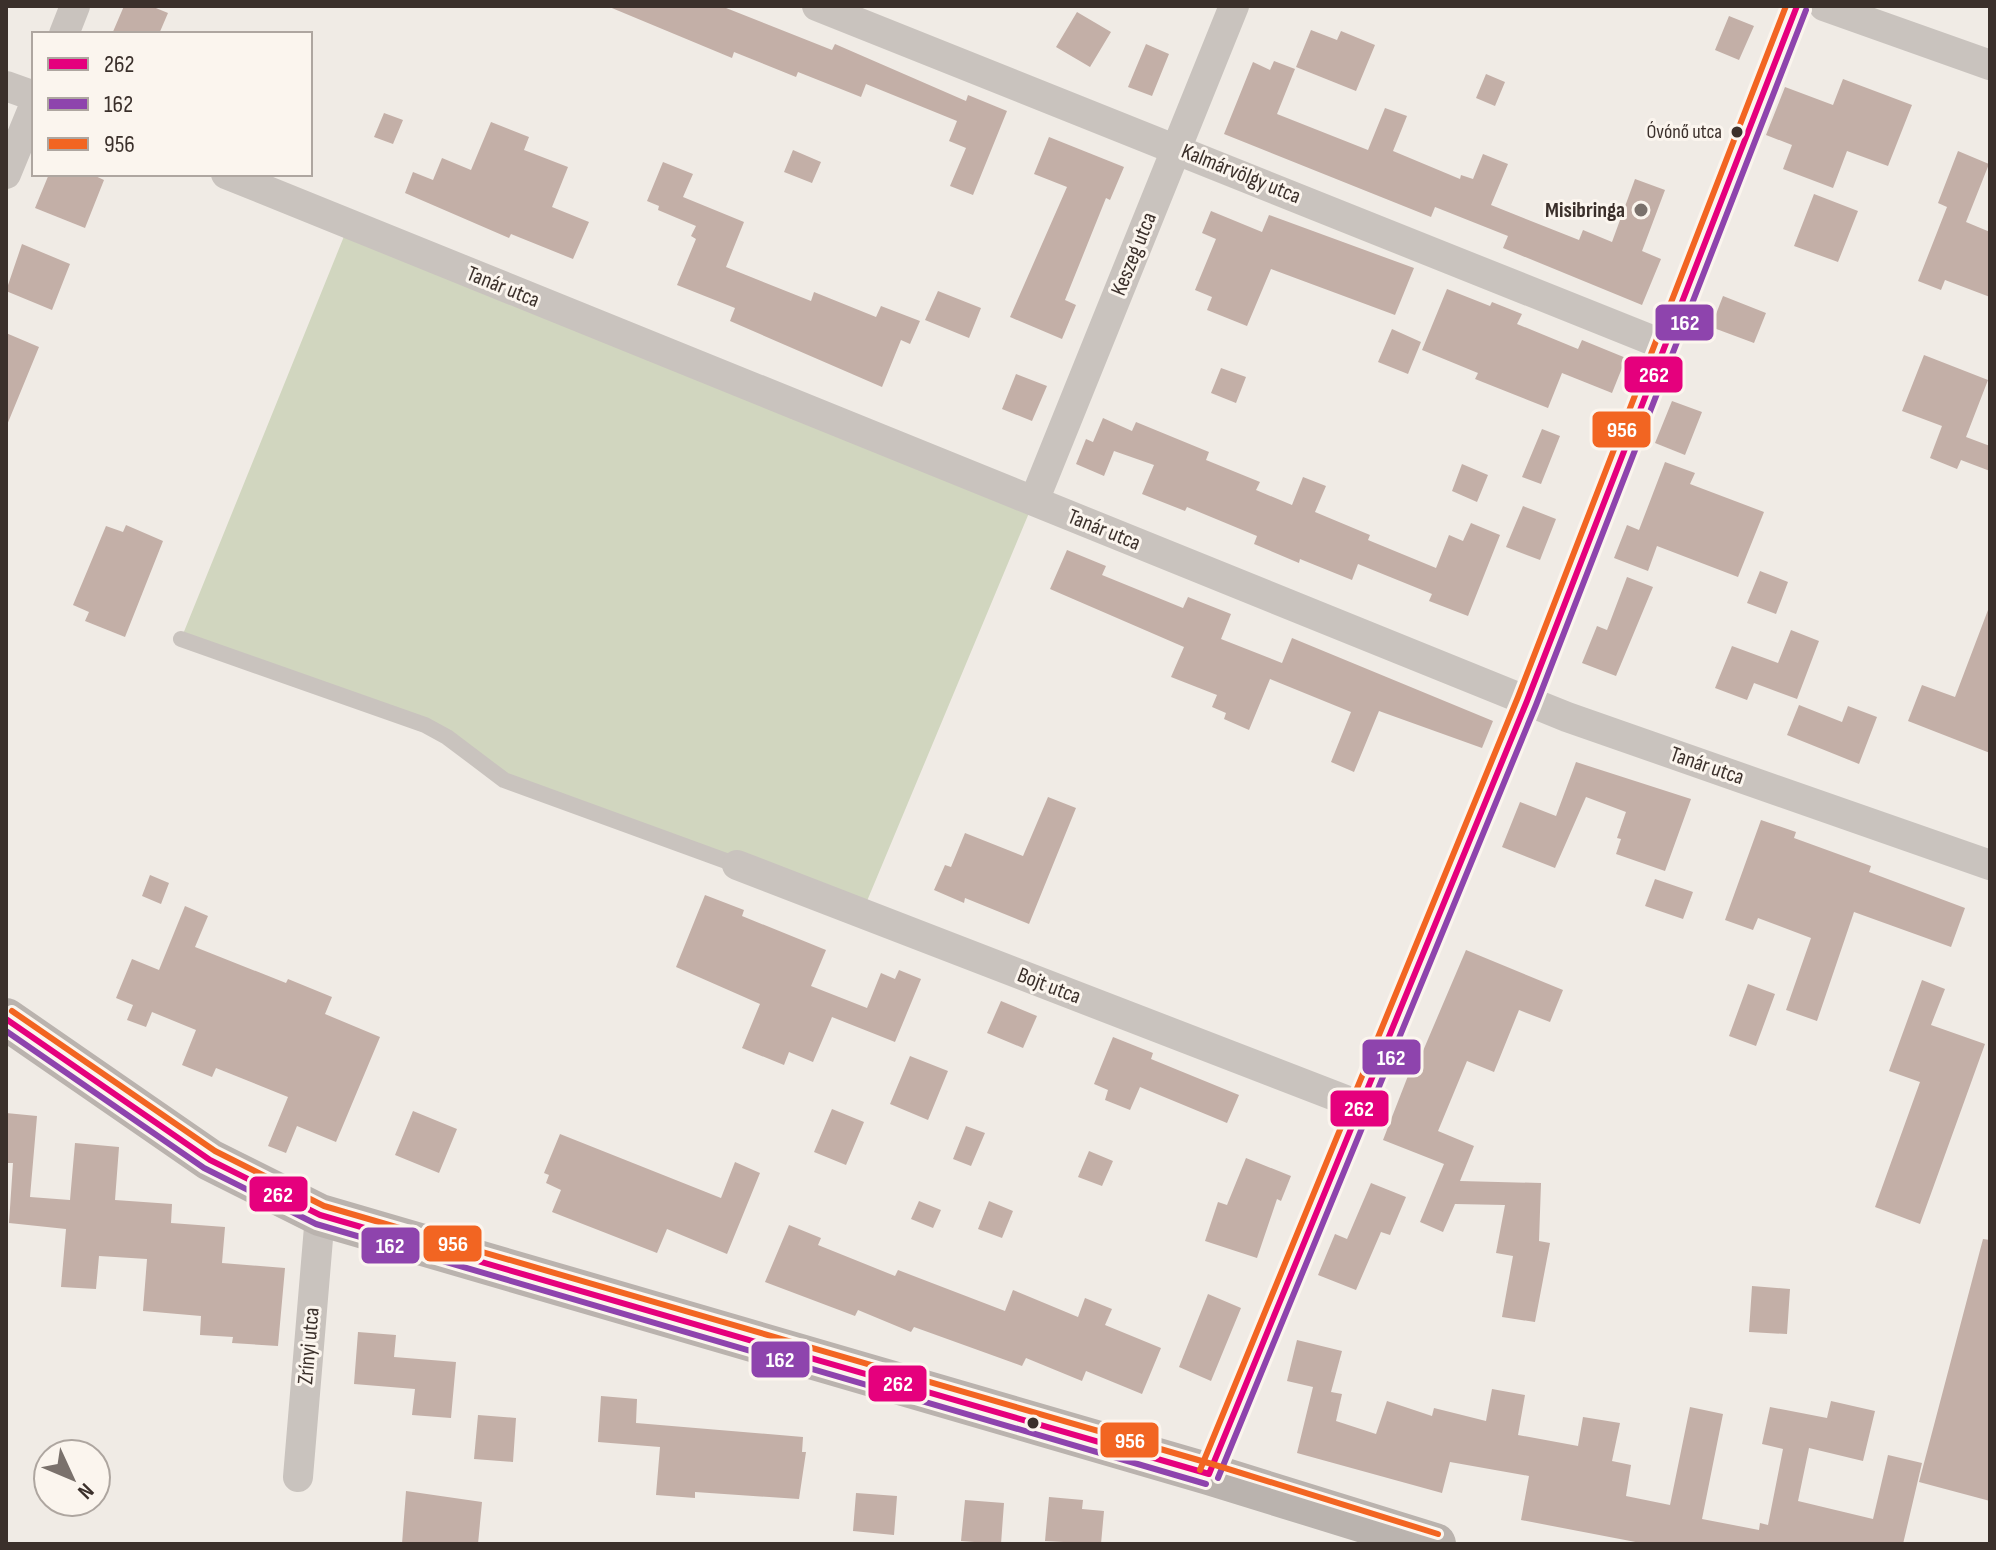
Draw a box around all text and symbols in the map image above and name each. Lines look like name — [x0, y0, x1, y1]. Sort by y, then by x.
legend — [32, 32, 312, 176]
text: 262 — [104, 50, 135, 79]
text: 162 — [104, 90, 133, 119]
place label: Óvónő utca — [1646, 120, 1722, 144]
marker: Óvónő utca — [1729, 124, 1745, 140]
text: 956 — [104, 130, 135, 159]
street label: Kalmárvölgy utca — [1177, 138, 1305, 210]
place label: Misibringa — [1545, 197, 1625, 224]
marker: Misibringa — [1632, 201, 1650, 219]
street label: Keszeg utca — [1105, 208, 1163, 300]
street label: Tanár utca — [463, 260, 543, 314]
line badge: 162 — [1654, 303, 1715, 342]
text: 162 — [1671, 310, 1699, 337]
line badge: 262 — [1623, 355, 1684, 394]
text: 262 — [1639, 362, 1669, 389]
line badge: 956 — [1591, 410, 1652, 449]
text: 956 — [1607, 417, 1637, 444]
street label: Tanár utca — [1064, 503, 1144, 557]
street label: Tanár utca — [1666, 741, 1748, 791]
street label: Bojt utca — [1013, 962, 1085, 1010]
line badge: 162 — [1361, 1038, 1422, 1076]
text: 162 — [1377, 1045, 1405, 1072]
line badge: 262 — [1329, 1089, 1390, 1128]
text: 262 — [1344, 1096, 1374, 1123]
line badge: 262 — [248, 1175, 309, 1213]
text: 262 — [263, 1182, 293, 1209]
line badge: 956 — [422, 1224, 483, 1263]
line badge: 162 — [360, 1226, 421, 1265]
text: 956 — [438, 1231, 468, 1258]
text: 162 — [376, 1233, 404, 1260]
street label: Zrínyi utca — [292, 1306, 326, 1386]
line badge: 162 — [750, 1340, 811, 1379]
text: 162 — [766, 1347, 794, 1374]
line badge: 262 — [867, 1364, 928, 1403]
text: 262 — [883, 1371, 913, 1398]
unlabelled marker — [1025, 1415, 1041, 1431]
line badge: 956 — [1099, 1421, 1160, 1459]
text: 956 — [1115, 1428, 1145, 1455]
north arrow — [32, 1438, 112, 1518]
text: N — [72, 1477, 99, 1504]

